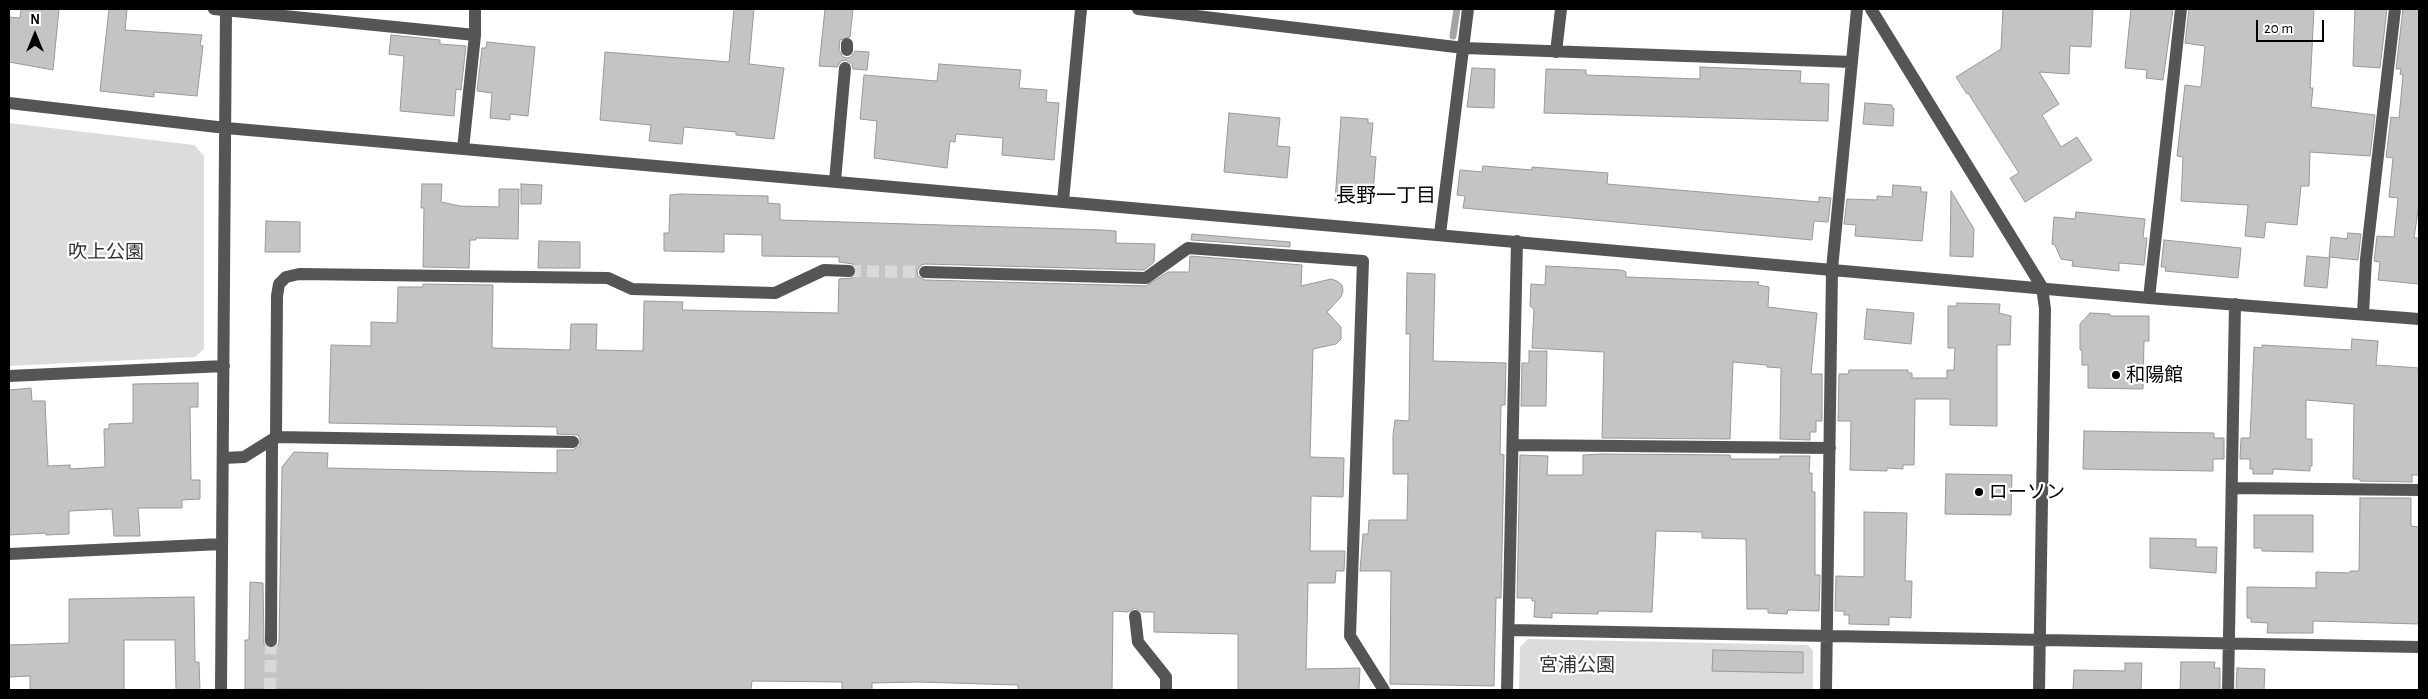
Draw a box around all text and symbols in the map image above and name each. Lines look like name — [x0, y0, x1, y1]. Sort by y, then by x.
north arrow — [10, 10, 60, 60]
scale bar — [2258, 10, 2326, 42]
text: N — [30, 13, 40, 27]
text: 20 m — [2264, 21, 2293, 36]
district label: 長野一丁目 — [1336, 184, 1436, 208]
park label: 吹上公園 — [68, 241, 144, 263]
place label: 和陽館 — [2126, 364, 2183, 386]
marker: 和陽館 — [2110, 369, 2122, 381]
place label: ローソン — [1989, 481, 2065, 503]
marker: ローソン — [1973, 486, 1985, 498]
park label: 宮浦公園 — [1539, 654, 1615, 676]

